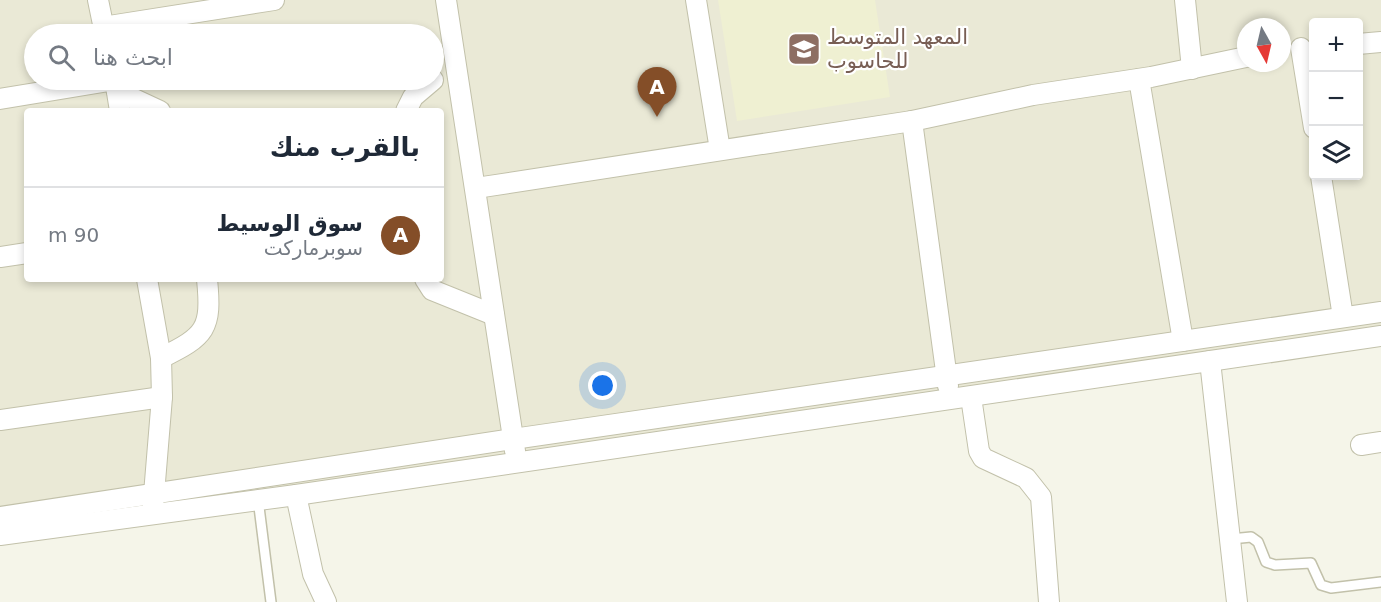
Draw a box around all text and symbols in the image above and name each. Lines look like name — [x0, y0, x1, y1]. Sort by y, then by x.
north arrow — [1237, 18, 1291, 72]
map controls — [1309, 18, 1363, 180]
button: + — [1309, 18, 1363, 72]
search box — [24, 24, 444, 90]
place label: المعهد المتوسط للحاسوب — [827, 25, 968, 73]
school or university icon: المعهد المتوسط للحاسوب — [786, 31, 822, 67]
icon: search — [45, 41, 78, 74]
text: ابحث هنا — [93, 45, 173, 70]
pin: A — [638, 68, 676, 117]
button: − — [1309, 72, 1363, 126]
button: layers — [1309, 126, 1363, 180]
text: بالقرب منك — [270, 132, 420, 162]
text: سوق الوسيط — [216, 211, 363, 236]
text: 90 m — [48, 223, 99, 247]
text: A — [393, 223, 408, 247]
text: سوبرماركت — [264, 236, 363, 260]
your location — [588, 371, 617, 400]

